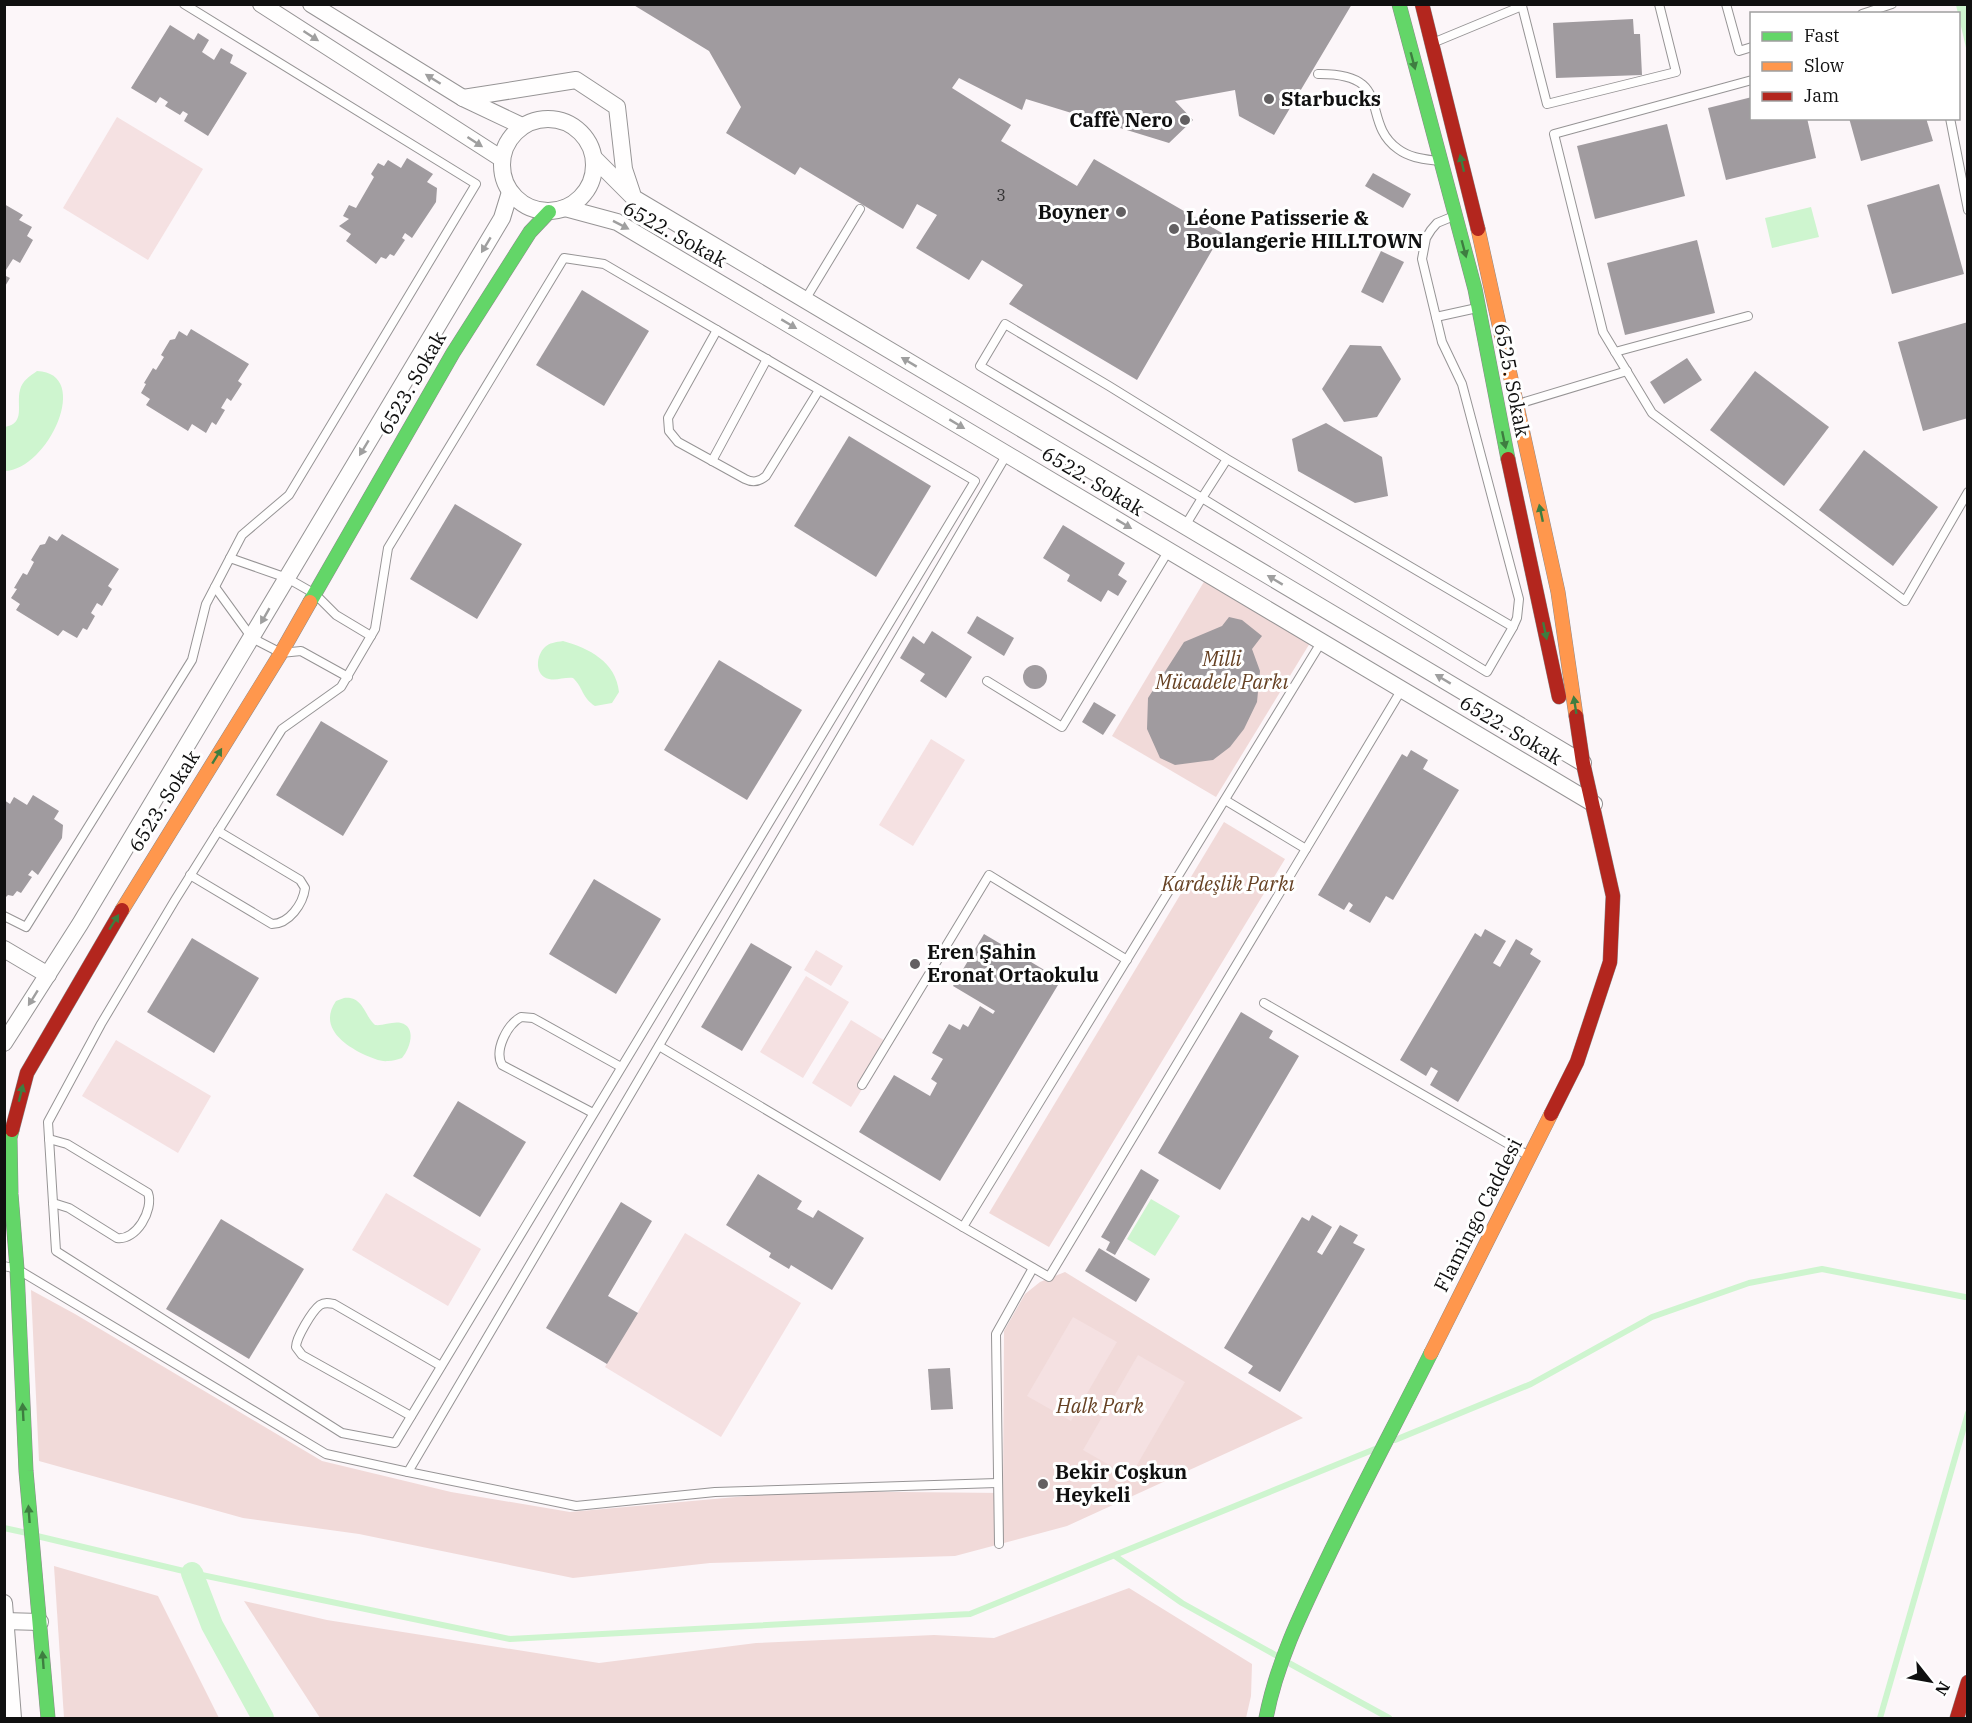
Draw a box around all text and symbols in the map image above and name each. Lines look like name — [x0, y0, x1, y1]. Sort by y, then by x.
legend — [1750, 12, 1960, 120]
text: Fast — [1804, 24, 1839, 47]
one-way arrow — [303, 30, 319, 41]
one-way arrow — [1408, 52, 1418, 70]
text: Slow — [1804, 54, 1844, 77]
one-way arrow — [425, 74, 441, 85]
text: Jam — [1804, 84, 1839, 107]
place label: Starbucks — [1281, 85, 1381, 112]
marker: Starbucks — [1262, 92, 1276, 106]
place label: Caffè Nero — [1069, 106, 1173, 133]
marker: Caffè Nero — [1178, 113, 1192, 127]
one-way arrow — [467, 136, 483, 147]
one-way arrow — [1457, 153, 1467, 172]
house number: 3 — [996, 185, 1006, 205]
street label: 6522. Sokak — [618, 194, 732, 273]
place label: Boyner — [1038, 198, 1109, 225]
place label: Léone Patisserie & Boulangerie HILLTOWN — [1186, 204, 1423, 254]
marker: Boyner — [1114, 205, 1128, 219]
one-way arrow — [612, 220, 630, 230]
marker: Léone Patisserie & Boulangerie HILLTOWN — [1167, 222, 1181, 236]
one-way arrow — [481, 237, 491, 254]
one-way arrow — [1460, 241, 1469, 259]
one-way arrow — [781, 319, 797, 330]
street label: 6525. Sokak — [1488, 321, 1537, 439]
street label: 6523. Sokak — [371, 326, 452, 439]
one-way arrow — [900, 357, 917, 367]
one-way arrow — [949, 419, 966, 429]
one-way arrow — [1500, 431, 1509, 450]
street label: 6522. Sokak — [1037, 439, 1150, 522]
one-way arrow — [360, 440, 370, 457]
one-way arrow — [1536, 503, 1545, 522]
one-way arrow — [1116, 518, 1132, 529]
one-way arrow — [1267, 574, 1283, 585]
one-way arrow — [260, 608, 270, 625]
one-way arrow — [1541, 622, 1550, 641]
park label: Milli Mücadele Parkı — [1155, 645, 1288, 695]
one-way arrow — [1435, 674, 1451, 685]
street label: 6522. Sokak — [1455, 688, 1568, 771]
one-way arrow — [1570, 695, 1579, 714]
street label: 6523. Sokak — [122, 744, 206, 857]
one-way arrow — [211, 748, 222, 764]
park label: Kardeşlik Parkı — [1160, 870, 1295, 897]
one-way arrow — [109, 914, 120, 930]
place label: Eren Şahin Eronat Ortaokulu — [927, 938, 1099, 988]
marker: Eren Şahin Eronat Ortaokulu — [908, 957, 922, 971]
one-way arrow — [28, 990, 39, 1006]
one-way arrow — [17, 1084, 27, 1102]
street label: Flamingo Caddesi — [1427, 1133, 1528, 1296]
park label: Halk Park — [1055, 1392, 1144, 1419]
one-way arrow — [19, 1403, 28, 1422]
place label: Bekir Coşkun Heykeli — [1055, 1458, 1187, 1508]
marker: Bekir Coşkun Heykeli — [1036, 1477, 1050, 1491]
one-way arrow — [24, 1504, 34, 1523]
one-way arrow — [39, 1651, 48, 1670]
north arrow — [1900, 1651, 1960, 1711]
text: N — [1931, 1678, 1955, 1699]

